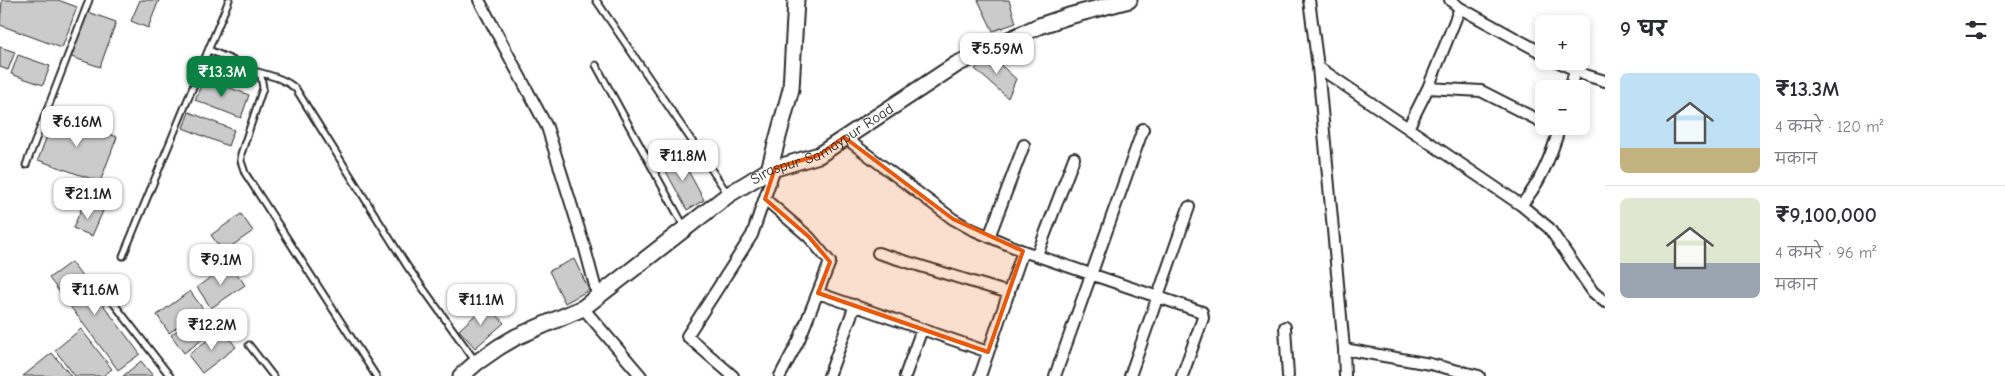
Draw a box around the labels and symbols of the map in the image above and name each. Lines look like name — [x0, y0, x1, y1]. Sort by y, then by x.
pin: ₹5.59M — [956, 32, 1038, 75]
pin: ₹13.3M — [181, 56, 263, 98]
street label: Siraspur Samaypur Road — [747, 99, 897, 188]
pin: ₹6.16M — [36, 106, 118, 148]
pin: ₹11.8M — [642, 140, 724, 182]
pin: ₹21.1M — [47, 178, 129, 220]
pin: ₹9.1M — [186, 244, 256, 286]
pin: ₹11.6M — [54, 274, 136, 316]
pin: ₹11.1M — [440, 284, 522, 326]
pin: ₹12.2M — [171, 308, 253, 351]

